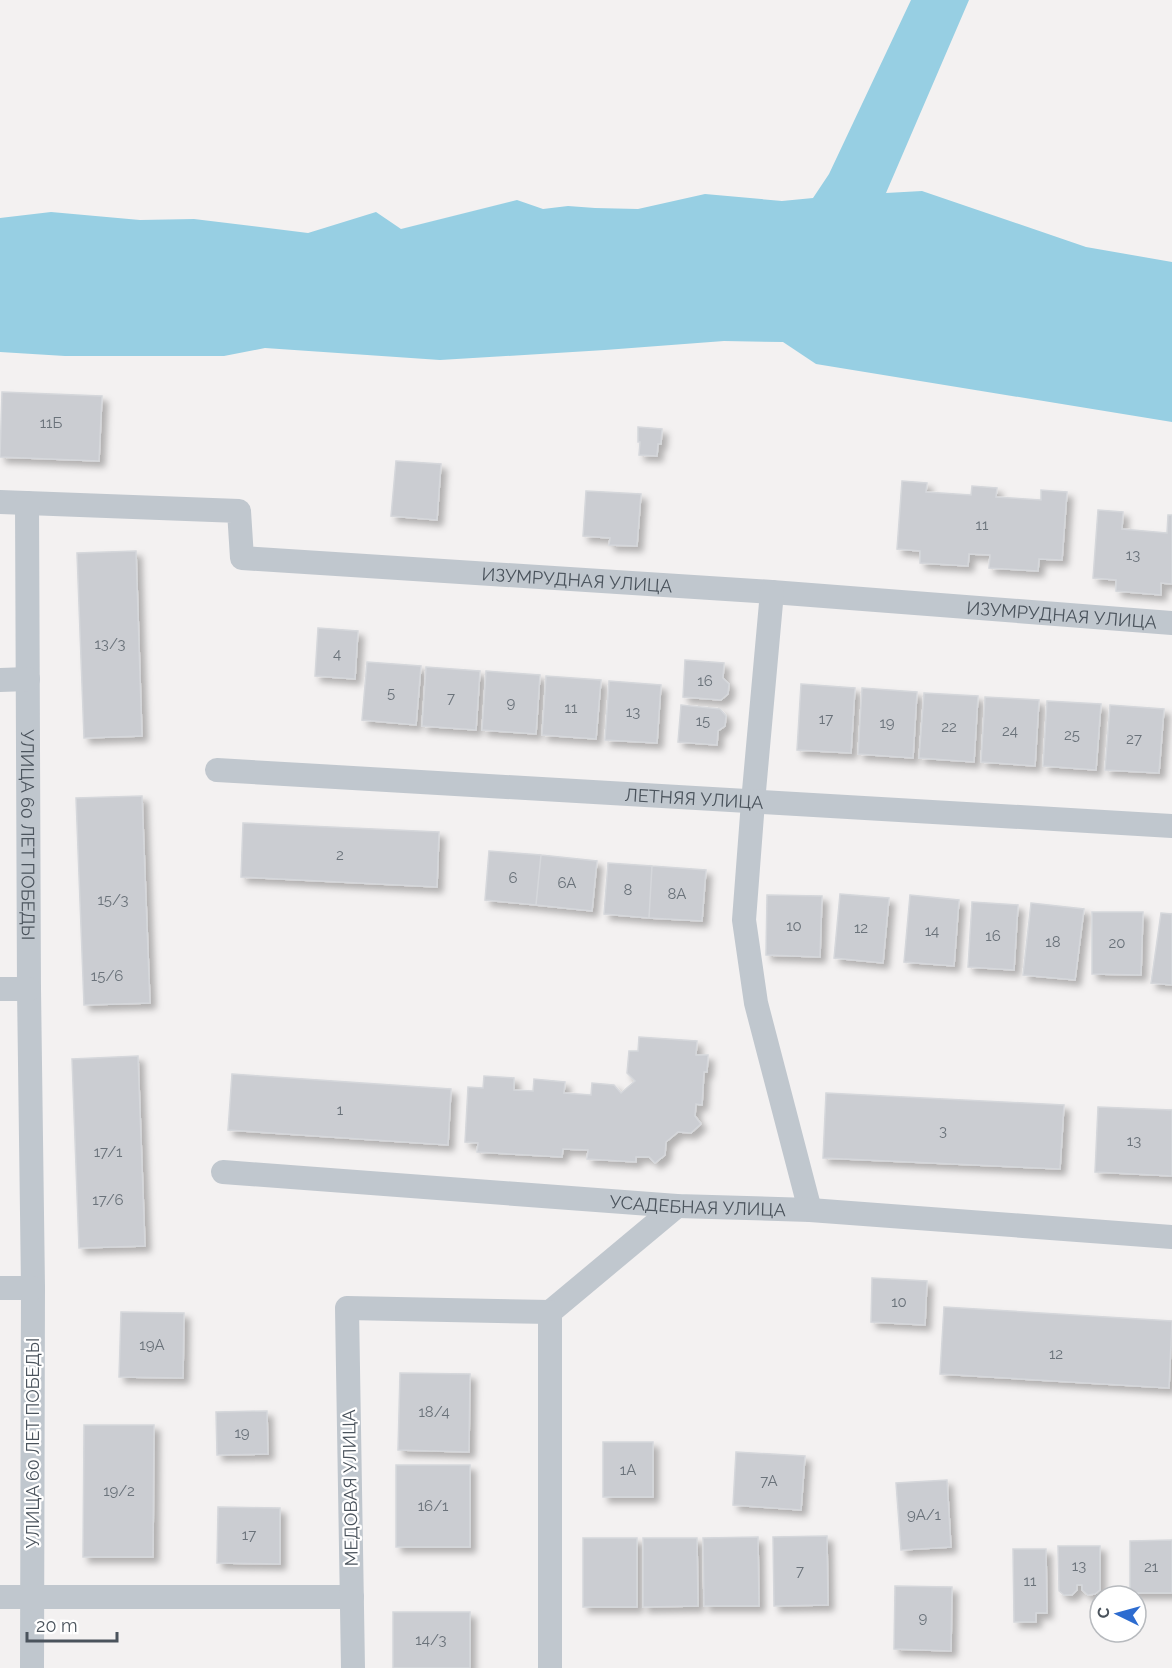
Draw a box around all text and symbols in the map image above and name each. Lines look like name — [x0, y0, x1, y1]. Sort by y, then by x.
house number: 11Б — [40, 414, 63, 432]
house number: 11 — [976, 516, 989, 534]
house number: 13 — [1126, 546, 1140, 564]
street label: ИЗУМРУДНАЯ УЛИЦА — [481, 563, 673, 596]
street label: ИЗУМРУДНАЯ УЛИЦА — [966, 597, 1158, 632]
house number: 13/3 — [94, 635, 126, 653]
house number: 4 — [333, 645, 341, 663]
house number: 16 — [697, 672, 713, 690]
house number: 5 — [387, 684, 395, 702]
house number: 7 — [447, 689, 455, 707]
house number: 9 — [507, 694, 516, 712]
house number: 11 — [565, 699, 578, 717]
house number: 13 — [626, 703, 640, 721]
house number: 17 — [819, 710, 833, 728]
house number: 15 — [696, 712, 710, 730]
house number: 19 — [879, 714, 895, 732]
house number: 22 — [941, 718, 957, 736]
house number: 24 — [1002, 722, 1018, 740]
house number: 25 — [1064, 726, 1080, 744]
street label: УЛИЦА 60 ЛЕТ ПОБЕДЫ — [17, 730, 39, 940]
house number: 27 — [1126, 730, 1142, 748]
street label: ЛЕТНЯЯ УЛИЦА — [624, 783, 764, 813]
house number: 2 — [336, 846, 344, 864]
house number: 6 — [508, 869, 518, 887]
house number: 6А — [558, 874, 576, 892]
house number: 8 — [624, 881, 633, 899]
house number: 8А — [668, 885, 686, 903]
house number: 15/3 — [97, 891, 129, 909]
house number: 10 — [786, 917, 802, 935]
house number: 12 — [854, 919, 868, 937]
house number: 14 — [925, 922, 939, 940]
house number: 16 — [985, 927, 1001, 945]
house number: 18 — [1045, 933, 1061, 951]
house number: 20 — [1109, 934, 1126, 952]
house number: 15/6 — [91, 967, 123, 985]
house number: 1 — [337, 1101, 344, 1119]
house number: 3 — [939, 1122, 947, 1140]
house number: 13 — [1127, 1132, 1141, 1150]
house number: 17/1 — [94, 1143, 123, 1161]
street label: УСАДЕБНАЯ УЛИЦА — [609, 1190, 786, 1220]
house number: 17/6 — [92, 1191, 124, 1209]
house number: 10 — [891, 1293, 907, 1311]
house number: 19А — [139, 1336, 165, 1354]
street label: УЛИЦА 60 ЛЕТ ПОБЕДЫ — [22, 1338, 43, 1548]
house number: 12 — [1049, 1345, 1063, 1363]
house number: 18/4 — [418, 1403, 450, 1421]
street label: МЕДОВАЯ УЛИЦА — [338, 1409, 362, 1567]
house number: 19 — [234, 1424, 250, 1442]
house number: 1А — [620, 1461, 636, 1479]
house number: 7А — [760, 1472, 778, 1490]
house number: 19/2 — [103, 1482, 135, 1500]
house number: 16/1 — [418, 1497, 449, 1515]
house number: 9А/1 — [907, 1506, 942, 1524]
house number: 17 — [242, 1526, 256, 1544]
house number: 13 — [1072, 1557, 1086, 1575]
house number: 21 — [1144, 1558, 1159, 1576]
house number: 7 — [796, 1562, 804, 1580]
house number: 11 — [1024, 1572, 1037, 1590]
north arrow — [1088, 1584, 1148, 1644]
scale bar — [27, 1605, 117, 1643]
text: С — [1094, 1606, 1113, 1619]
house number: 9 — [919, 1609, 928, 1627]
text: 20 m — [36, 1615, 78, 1636]
house number: 14/3 — [415, 1631, 447, 1649]

